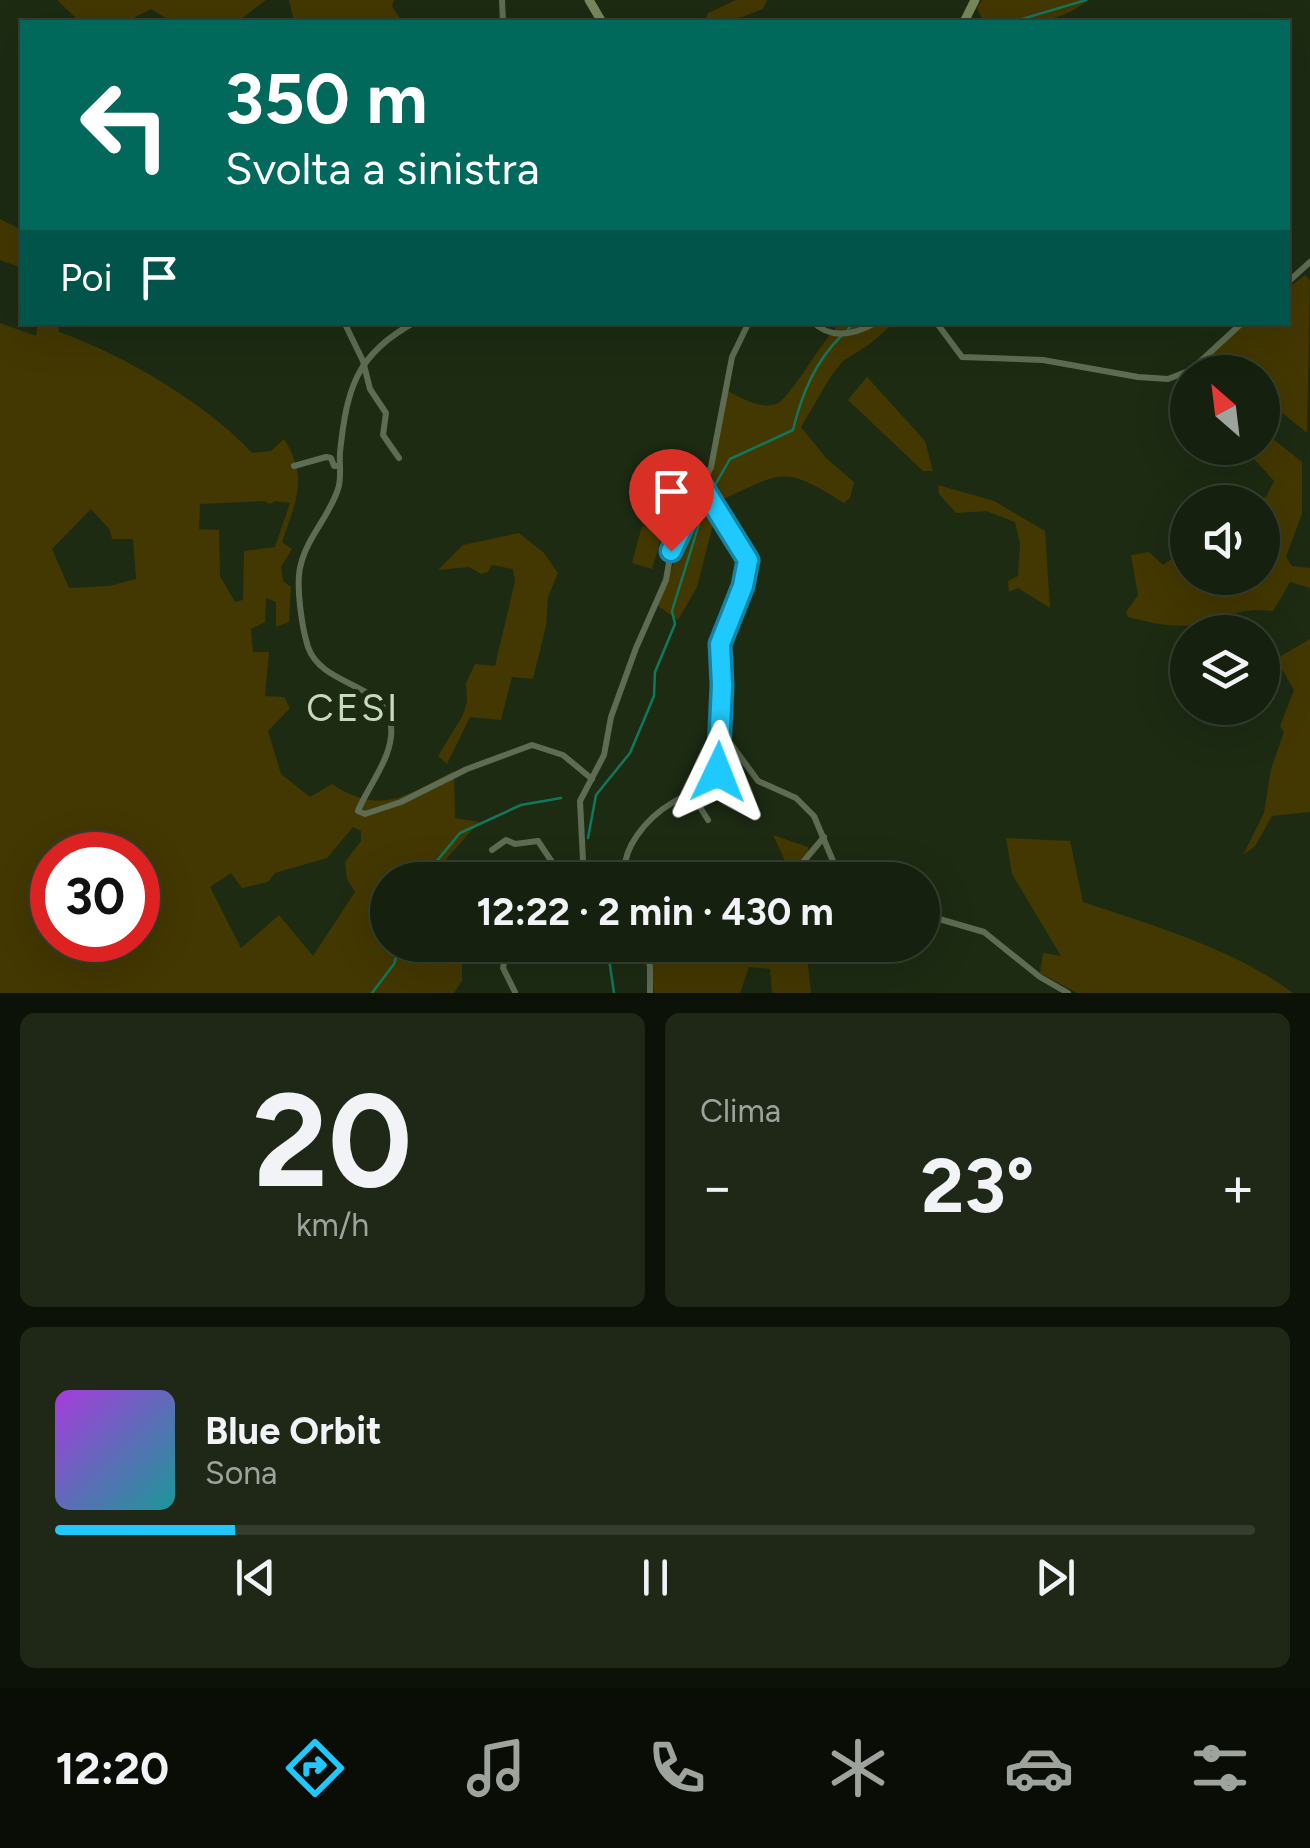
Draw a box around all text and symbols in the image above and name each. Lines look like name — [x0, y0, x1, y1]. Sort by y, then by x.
text: 350 m — [225, 56, 428, 141]
icon: left — [60, 60, 190, 190]
text: Svolta a sinistra — [225, 141, 540, 195]
icon: arrive — [132, 250, 187, 305]
text: Poi — [60, 255, 112, 301]
north arrow — [1170, 355, 1280, 465]
map controls — [1170, 355, 1280, 725]
pin — [629, 449, 714, 552]
icon: arrive — [644, 464, 699, 519]
button: sound — [1170, 485, 1280, 595]
button: layers — [1170, 615, 1280, 725]
district label: CESI — [306, 685, 400, 731]
position arrow — [666, 720, 770, 824]
speed limit sign: 30 — [30, 832, 160, 962]
text: 12:22 · 2 min · 430 m — [476, 889, 834, 935]
text: 20 — [253, 1063, 412, 1219]
text: Clima — [700, 1092, 781, 1130]
text: 23° — [921, 1141, 1034, 1231]
text: − — [700, 1154, 734, 1220]
text: + — [1221, 1154, 1255, 1220]
text: km/h — [296, 1206, 369, 1244]
text: Blue Orbit — [205, 1408, 381, 1454]
text: Sona — [205, 1454, 277, 1492]
icon: previous — [228, 1550, 283, 1605]
icon: pause — [628, 1550, 683, 1605]
icon: next — [1028, 1550, 1083, 1605]
icon: directions — [280, 1733, 350, 1803]
icon: music — [461, 1733, 531, 1803]
icon: phone — [642, 1733, 712, 1803]
icon: climate — [823, 1733, 893, 1803]
icon: car — [1004, 1733, 1074, 1803]
icon: filters — [1185, 1733, 1255, 1803]
text: 12:20 — [55, 1741, 169, 1795]

